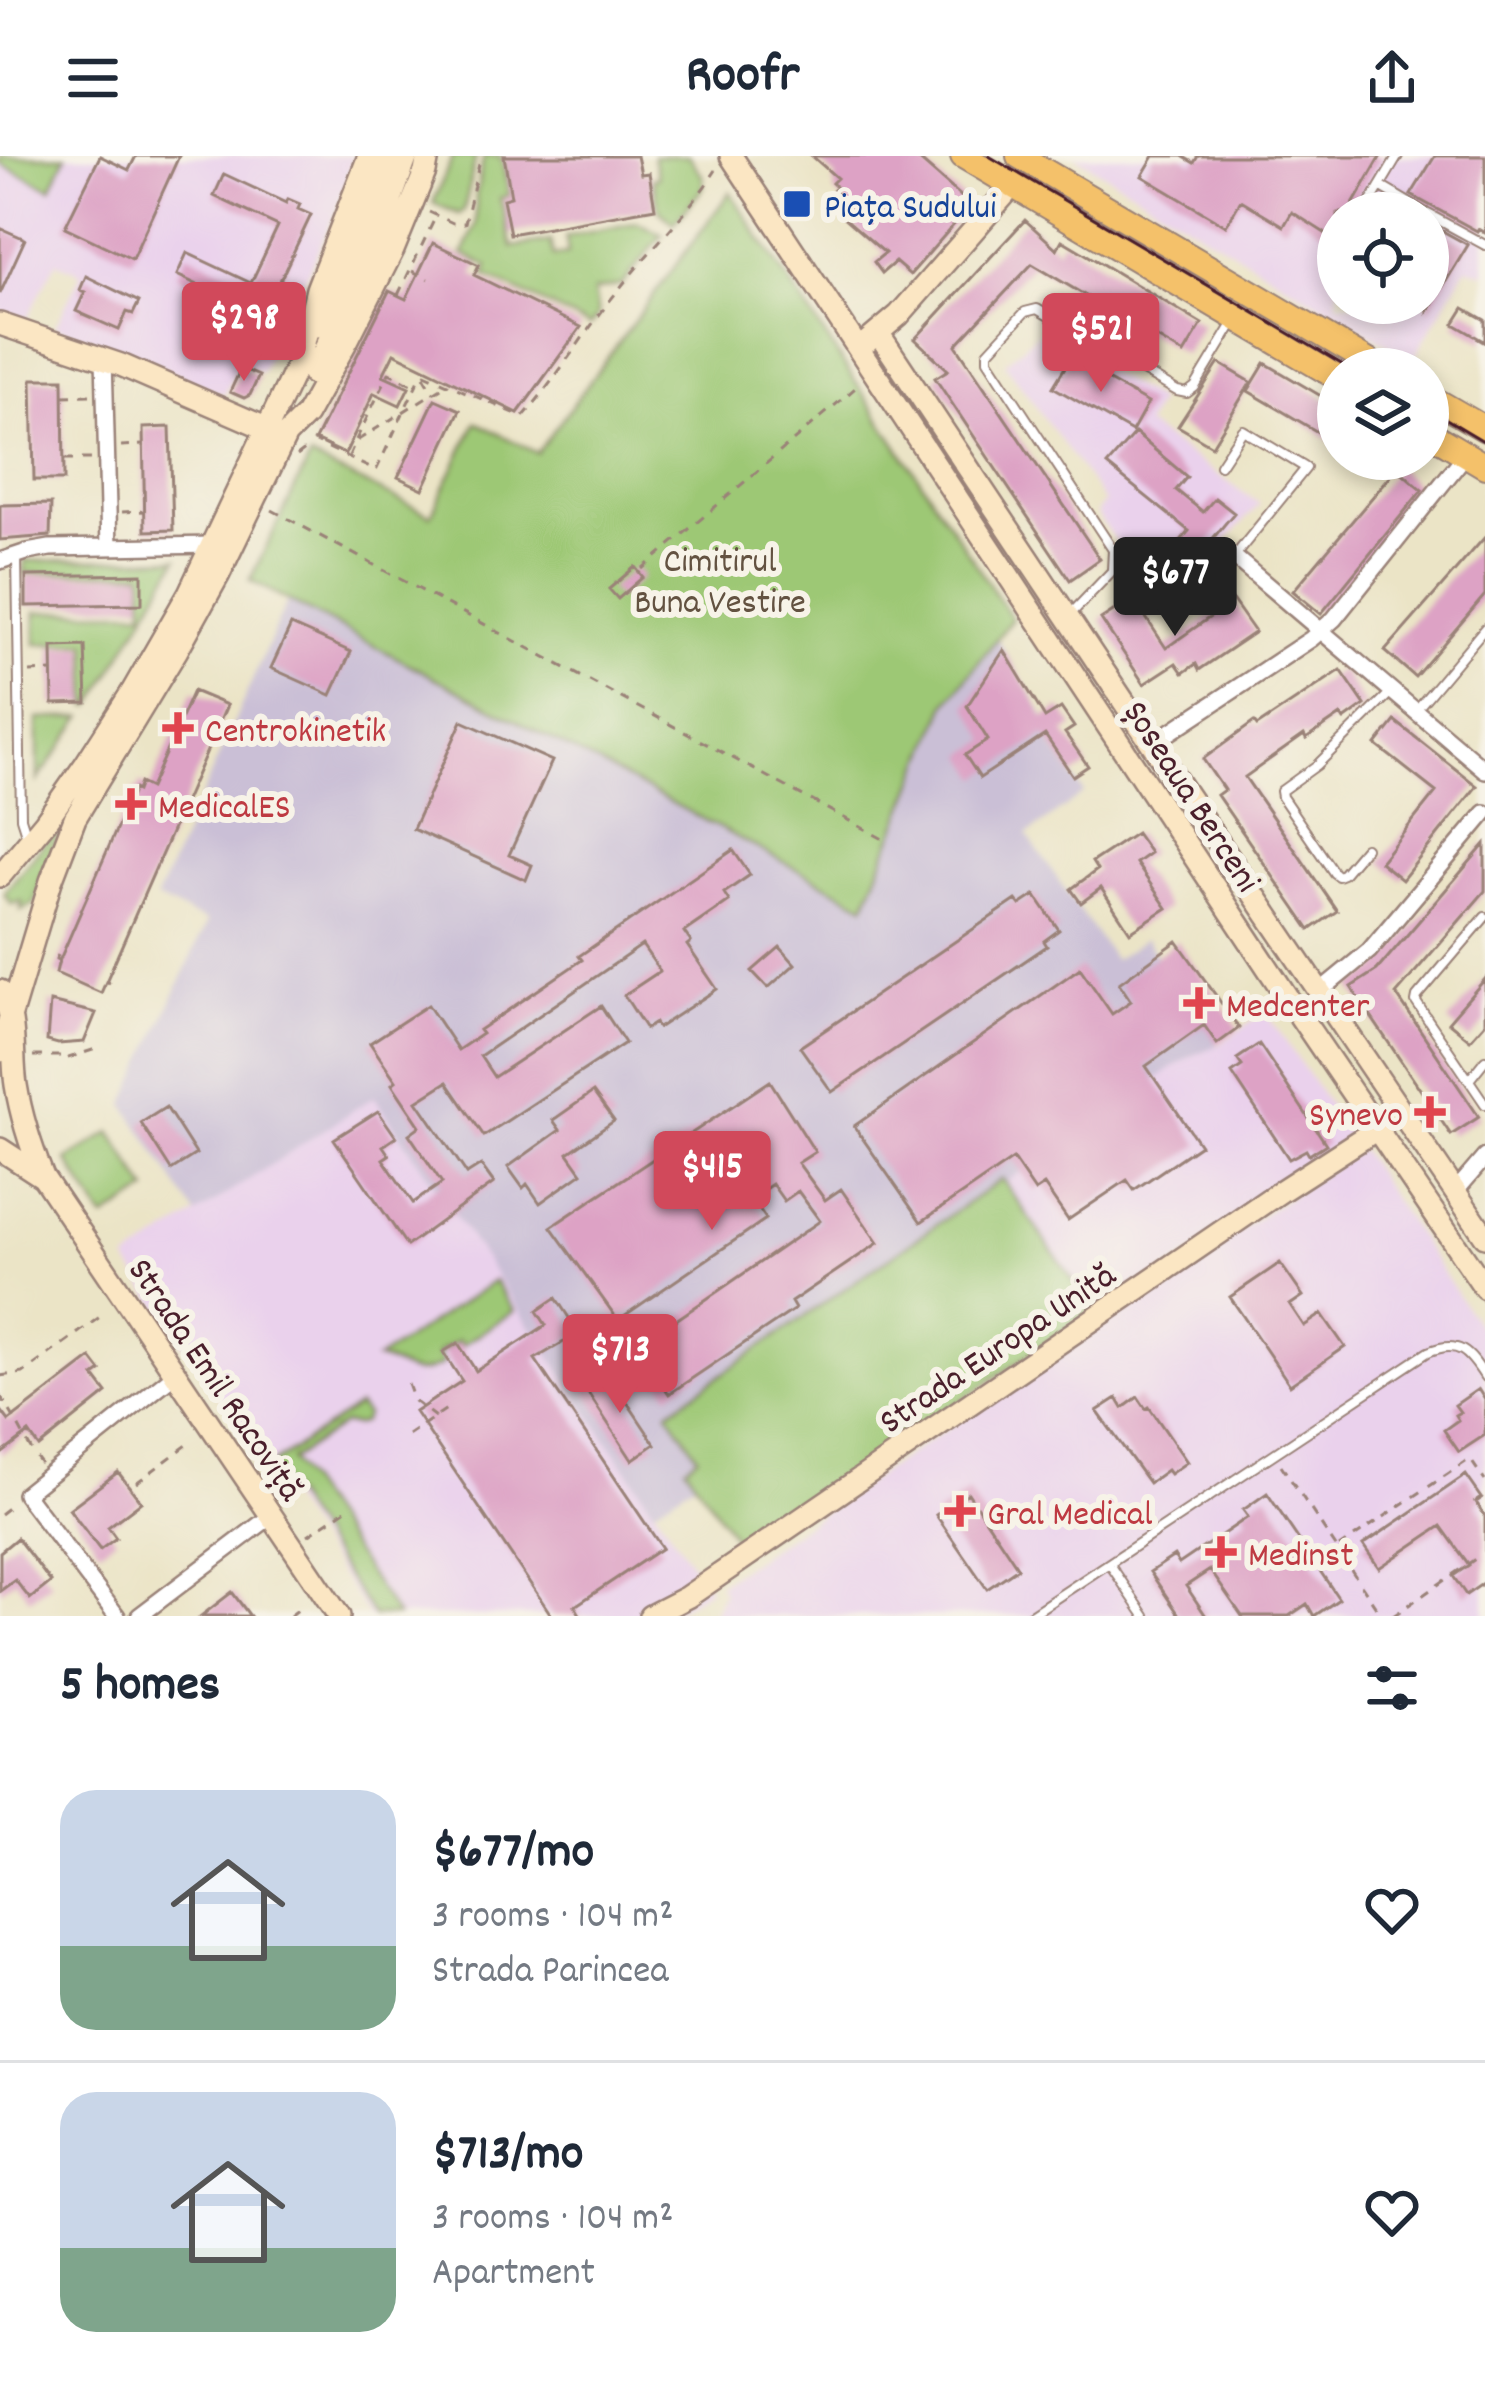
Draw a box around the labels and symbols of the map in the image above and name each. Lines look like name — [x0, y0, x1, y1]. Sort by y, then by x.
place label: Piața Sudului — [824, 184, 997, 236]
marker: Piața Sudului — [781, 188, 813, 220]
pin: $298 — [173, 282, 315, 384]
pin: $521 — [1030, 293, 1172, 395]
pin: $677 — [1104, 537, 1246, 639]
park label: Cimitirul Buna Vestire — [634, 538, 806, 631]
street label: Șoseaua Berceni — [1107, 692, 1270, 904]
place label: Centrokinetik — [205, 708, 386, 760]
marker: Centrokinetik — [162, 712, 194, 744]
place label: MedicalES — [158, 784, 291, 836]
marker: MedicalES — [115, 788, 147, 820]
place label: Medcenter — [1226, 983, 1370, 1035]
marker: Medcenter — [1183, 987, 1215, 1019]
place label: Synevo — [1309, 1092, 1403, 1144]
marker: Synevo — [1414, 1096, 1446, 1128]
pin: $415 — [641, 1131, 783, 1233]
street label: Strada Emil Racoviță — [112, 1249, 314, 1513]
street label: Strada Europa Unită — [870, 1252, 1128, 1450]
pin: $713 — [549, 1314, 691, 1416]
place label: Gral Medical — [987, 1491, 1153, 1543]
marker: Gral Medical — [944, 1495, 976, 1527]
place label: Medinst — [1248, 1532, 1353, 1584]
marker: Medinst — [1205, 1536, 1237, 1568]

